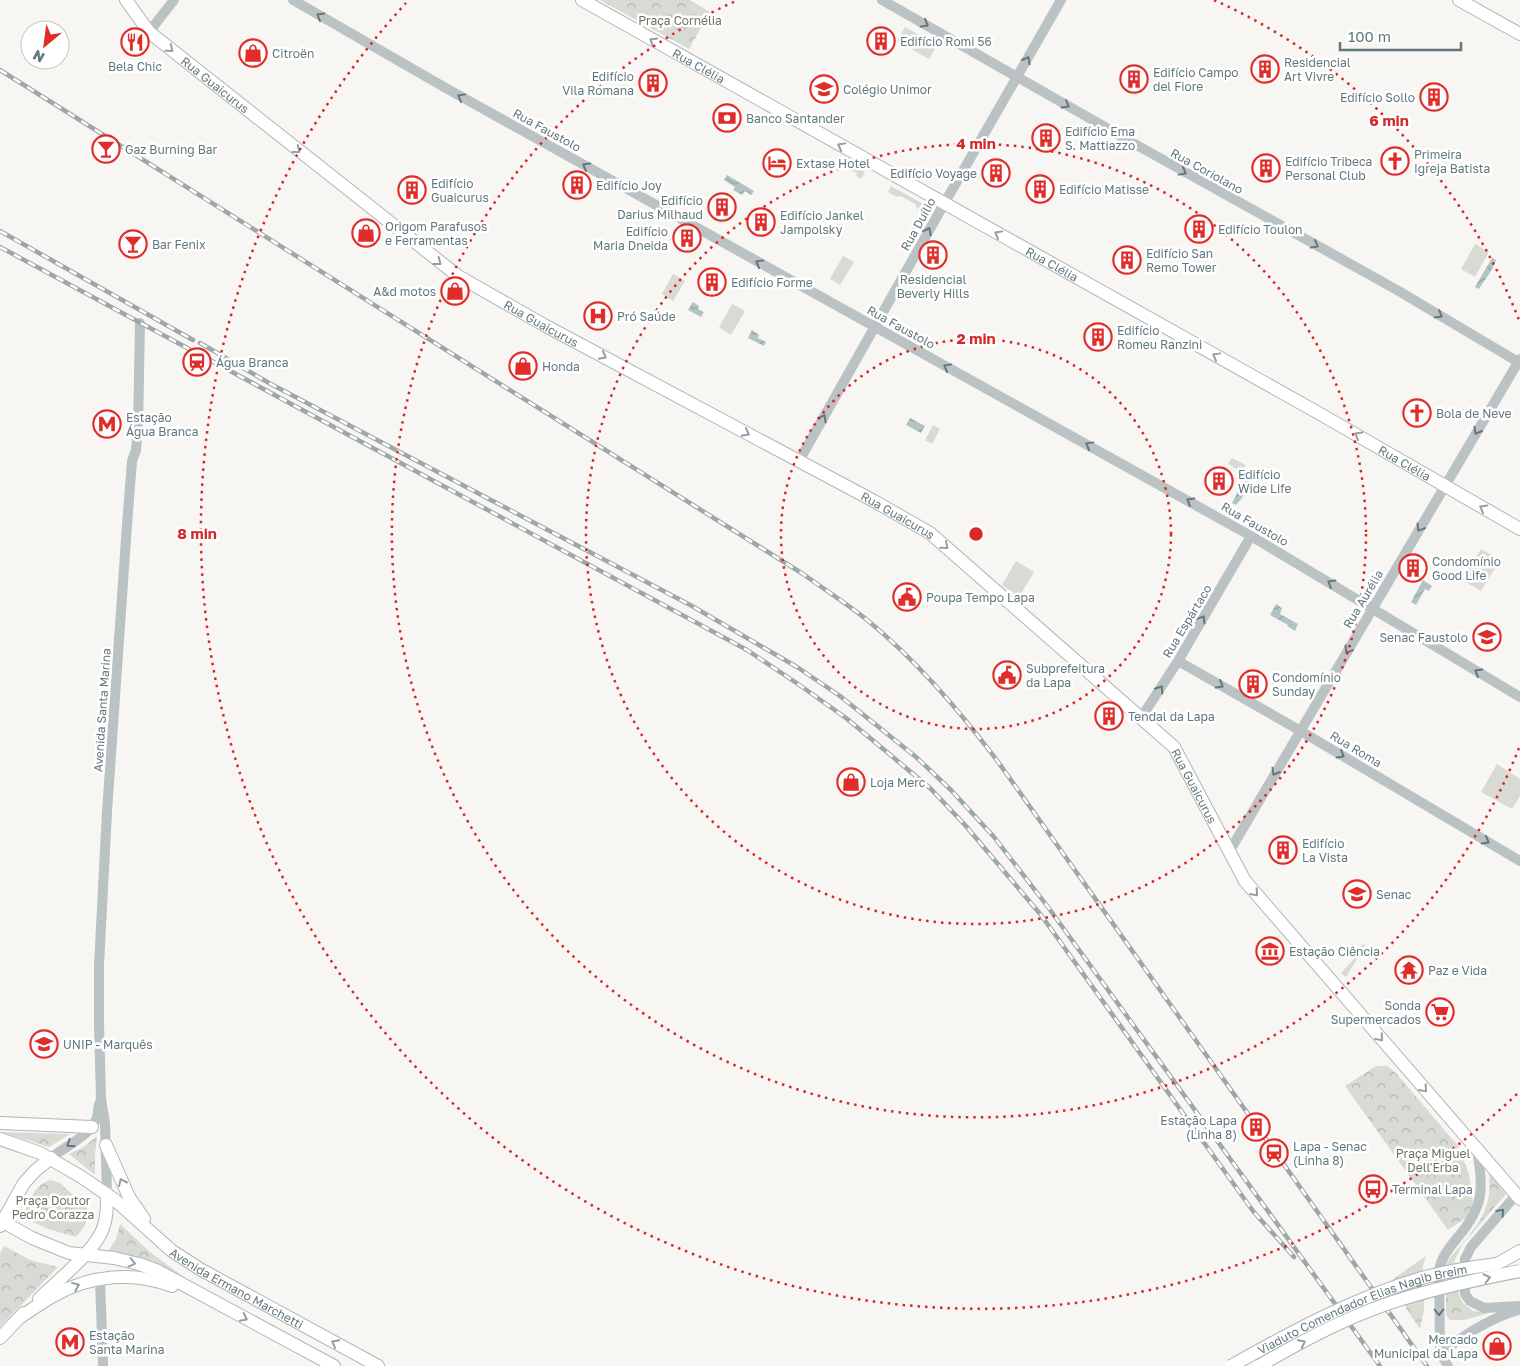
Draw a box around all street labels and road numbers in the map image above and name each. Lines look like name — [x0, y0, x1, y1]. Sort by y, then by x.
street label: Rua Clélia — [670, 45, 728, 86]
street label: Rua Guaicurus — [178, 53, 253, 116]
street label: Rua Faustolo — [510, 105, 584, 155]
street label: Rua Coriolano — [1168, 145, 1246, 197]
street label: Rua Duílio — [897, 195, 939, 253]
street label: Rua Clélia — [1023, 243, 1081, 284]
street label: Rua Guaicurus — [502, 296, 581, 350]
street label: Rua Faustolo — [864, 302, 938, 352]
street label: Rua Clélia — [1376, 442, 1434, 484]
street label: Rua Guaicurus — [859, 488, 939, 542]
street label: Rua Faustolo — [1219, 499, 1291, 549]
street label: Rua Aurélia — [1340, 567, 1386, 631]
street label: Rua Espártaco — [1159, 582, 1215, 660]
street label: Avenida Santa Marina — [90, 648, 114, 772]
street label: Rua Roma — [1327, 728, 1385, 770]
street label: Rua Guaicurus — [1169, 746, 1221, 826]
street label: Avenida Ermano Marchetti — [167, 1244, 306, 1331]
street label: Viaduto Comendador Elias Nagib Breim — [1255, 1261, 1468, 1357]

